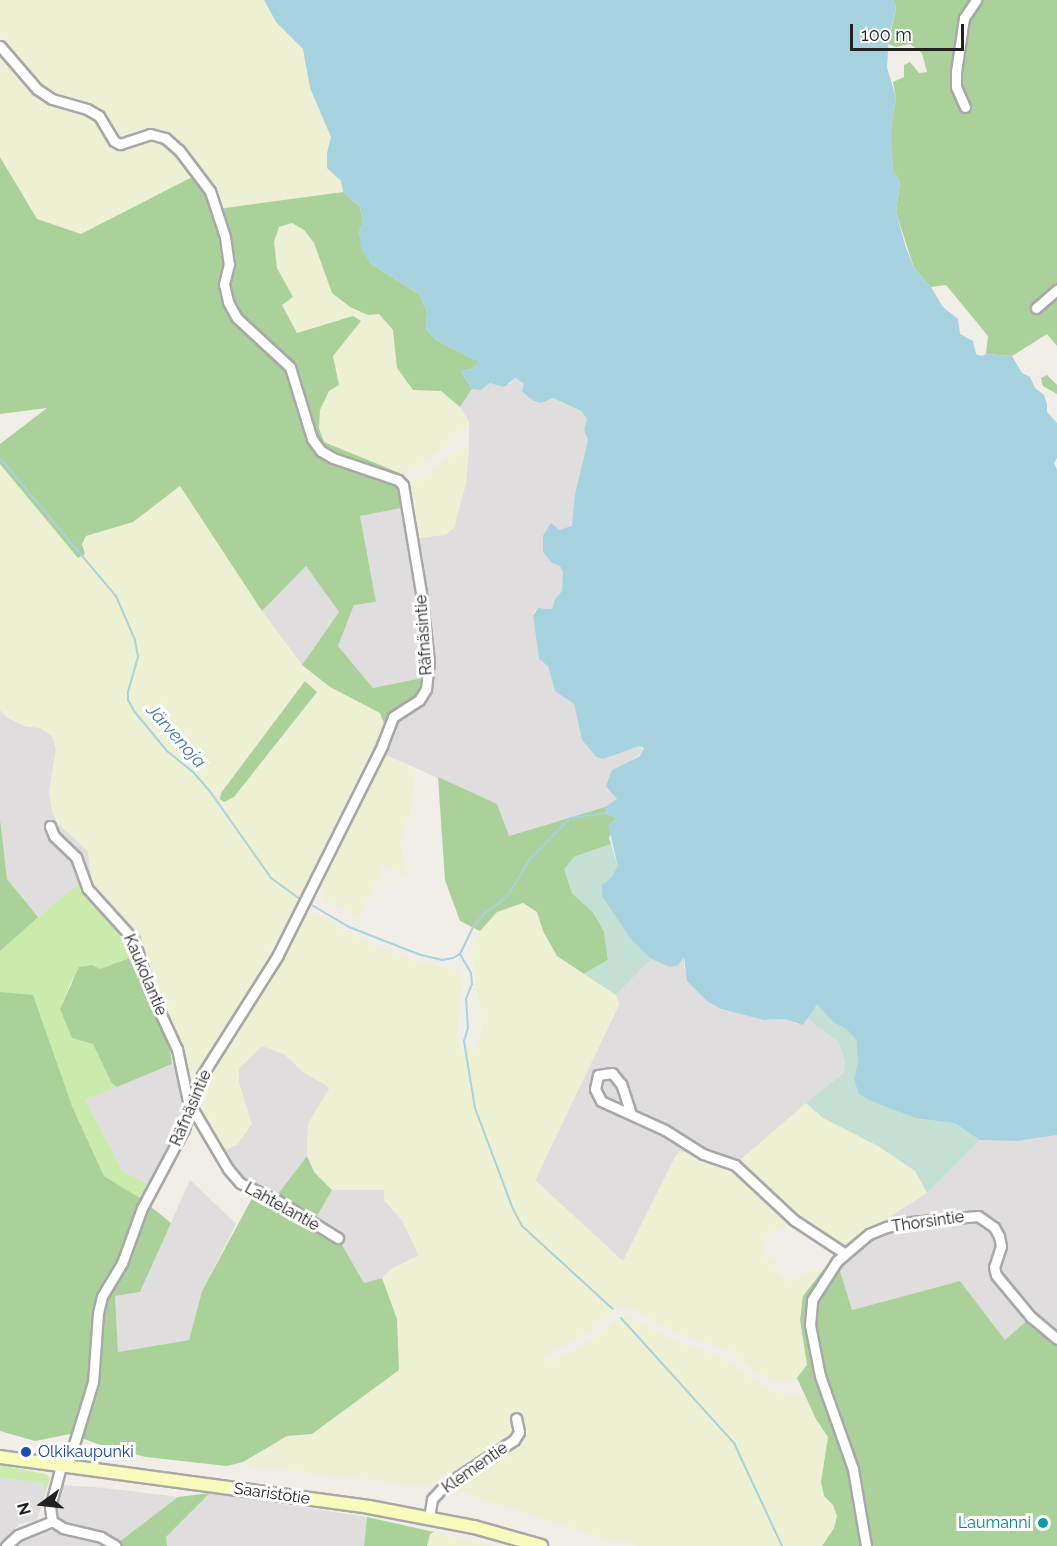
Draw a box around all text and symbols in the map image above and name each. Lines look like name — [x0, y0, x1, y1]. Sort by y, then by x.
scale bar — [853, 12, 967, 50]
text: 100 m — [861, 24, 912, 45]
street label: Räfnäsintie — [412, 594, 436, 676]
water label: Järvenoja — [142, 700, 210, 772]
street label: Kaukolantie — [119, 931, 171, 1019]
street label: Räfnäsintie — [166, 1067, 216, 1149]
street label: Lahtelantie — [241, 1179, 323, 1235]
street label: Thorsintie — [891, 1207, 965, 1237]
street label: Klementie — [439, 1438, 511, 1498]
place label: Olkikaupunki — [38, 1442, 134, 1462]
marker: Olkikaupunki — [19, 1445, 33, 1459]
north arrow — [12, 1474, 72, 1534]
street label: Saaristotie — [233, 1479, 311, 1509]
text: N — [13, 1500, 35, 1517]
place label: Laumanni — [958, 1513, 1031, 1533]
marker: Laumanni — [1036, 1516, 1050, 1530]

